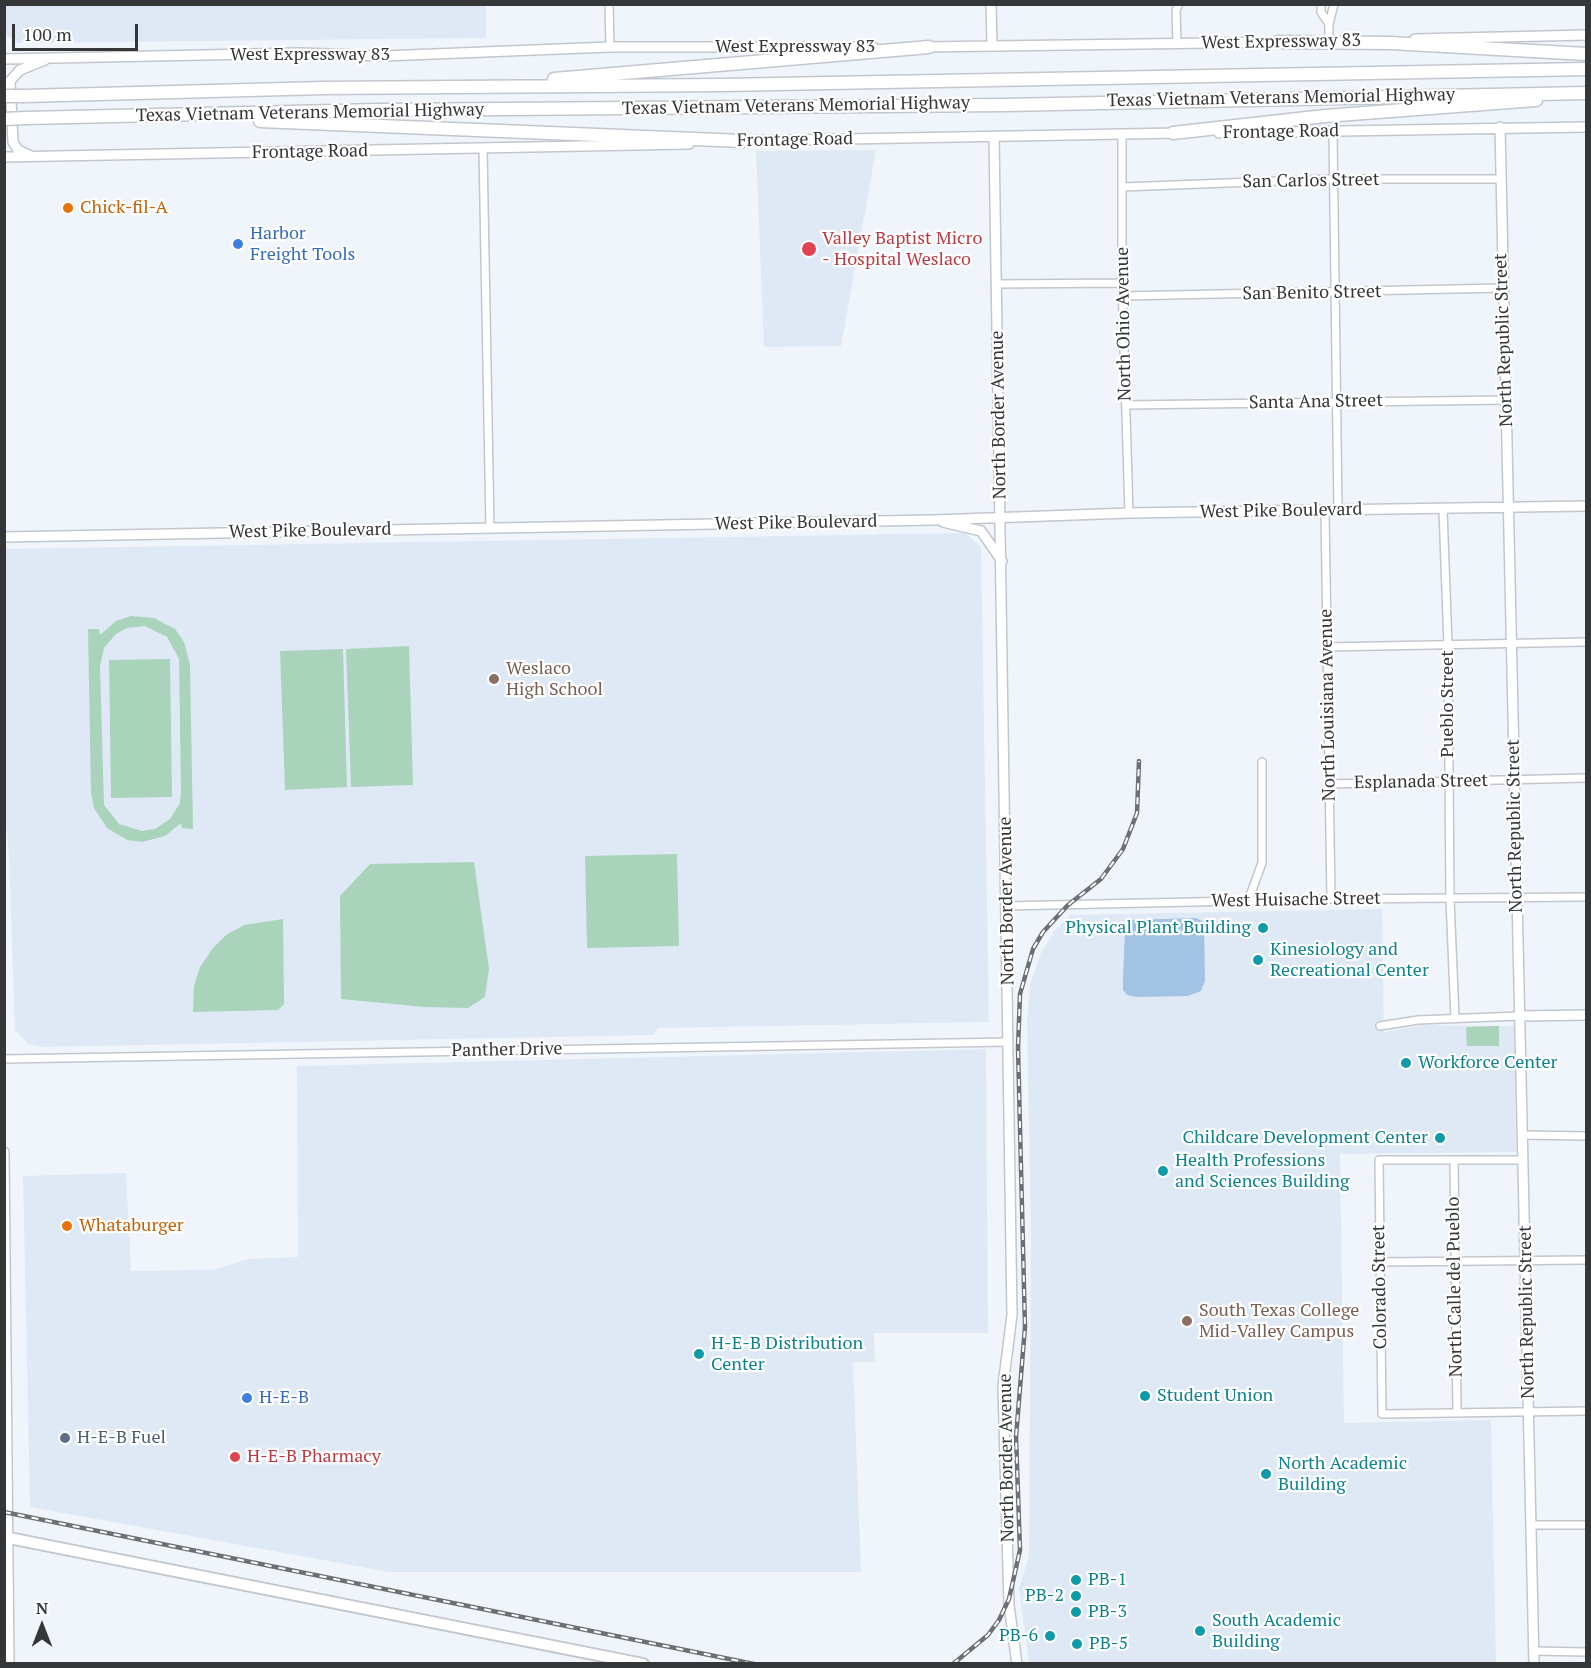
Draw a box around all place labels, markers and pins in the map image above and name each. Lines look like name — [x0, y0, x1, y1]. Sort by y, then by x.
place label: Chick-fil-A — [80, 197, 168, 219]
marker: Chick-fil-A — [61, 201, 75, 215]
place label: Harbor Freight Tools — [250, 223, 355, 266]
place label: Valley Baptist Micro - Hospital Weslaco — [822, 228, 982, 270]
marker: Harbor Freight Tools — [231, 237, 245, 251]
marker: Valley Baptist Micro - Hospital Weslaco — [800, 240, 818, 258]
place label: Weslaco High School — [506, 658, 603, 700]
marker: Weslaco High School — [487, 672, 501, 686]
place label: Physical Plant Building — [1065, 917, 1251, 939]
marker: Physical Plant Building — [1256, 921, 1270, 935]
place label: Kinesiology and Recreational Center — [1270, 939, 1429, 982]
marker: Kinesiology and Recreational Center — [1251, 953, 1265, 967]
place label: Workforce Center — [1418, 1052, 1558, 1074]
marker: Workforce Center — [1399, 1056, 1413, 1070]
place label: Childcare Development Center — [1182, 1127, 1428, 1149]
marker: Childcare Development Center — [1433, 1131, 1447, 1145]
place label: Health Professions and Sciences Building — [1175, 1150, 1349, 1192]
marker: Health Professions and Sciences Building — [1156, 1164, 1170, 1178]
place label: Whataburger — [79, 1215, 184, 1237]
marker: Whataburger — [60, 1219, 74, 1233]
place label: South Texas College Mid-Valley Campus — [1199, 1300, 1359, 1342]
marker: South Texas College Mid-Valley Campus — [1180, 1314, 1194, 1328]
place label: H-E-B Distribution Center — [711, 1333, 863, 1376]
marker: H-E-B Distribution Center — [692, 1347, 706, 1361]
place label: Student Union — [1157, 1385, 1273, 1407]
place label: H-E-B — [259, 1387, 309, 1409]
marker: Student Union — [1138, 1389, 1152, 1403]
marker: H-E-B — [240, 1391, 254, 1405]
place label: H-E-B Fuel — [77, 1427, 166, 1449]
marker: H-E-B Fuel — [58, 1431, 72, 1445]
place label: H-E-B Pharmacy — [247, 1446, 381, 1468]
marker: H-E-B Pharmacy — [228, 1450, 242, 1464]
place label: North Academic Building — [1278, 1453, 1407, 1496]
marker: North Academic Building — [1259, 1467, 1273, 1481]
place label: PB-1 — [1088, 1569, 1127, 1591]
marker: PB-1 — [1069, 1573, 1083, 1587]
place label: PB-2 — [1025, 1585, 1064, 1607]
marker: PB-2 — [1069, 1589, 1083, 1603]
place label: PB-3 — [1088, 1601, 1127, 1623]
marker: PB-3 — [1069, 1605, 1083, 1619]
place label: South Academic Building — [1212, 1610, 1341, 1652]
marker: South Academic Building — [1193, 1624, 1207, 1638]
place label: PB-6 — [999, 1625, 1038, 1647]
marker: PB-6 — [1043, 1629, 1057, 1643]
place label: PB-5 — [1089, 1633, 1128, 1655]
marker: PB-5 — [1070, 1637, 1084, 1651]

